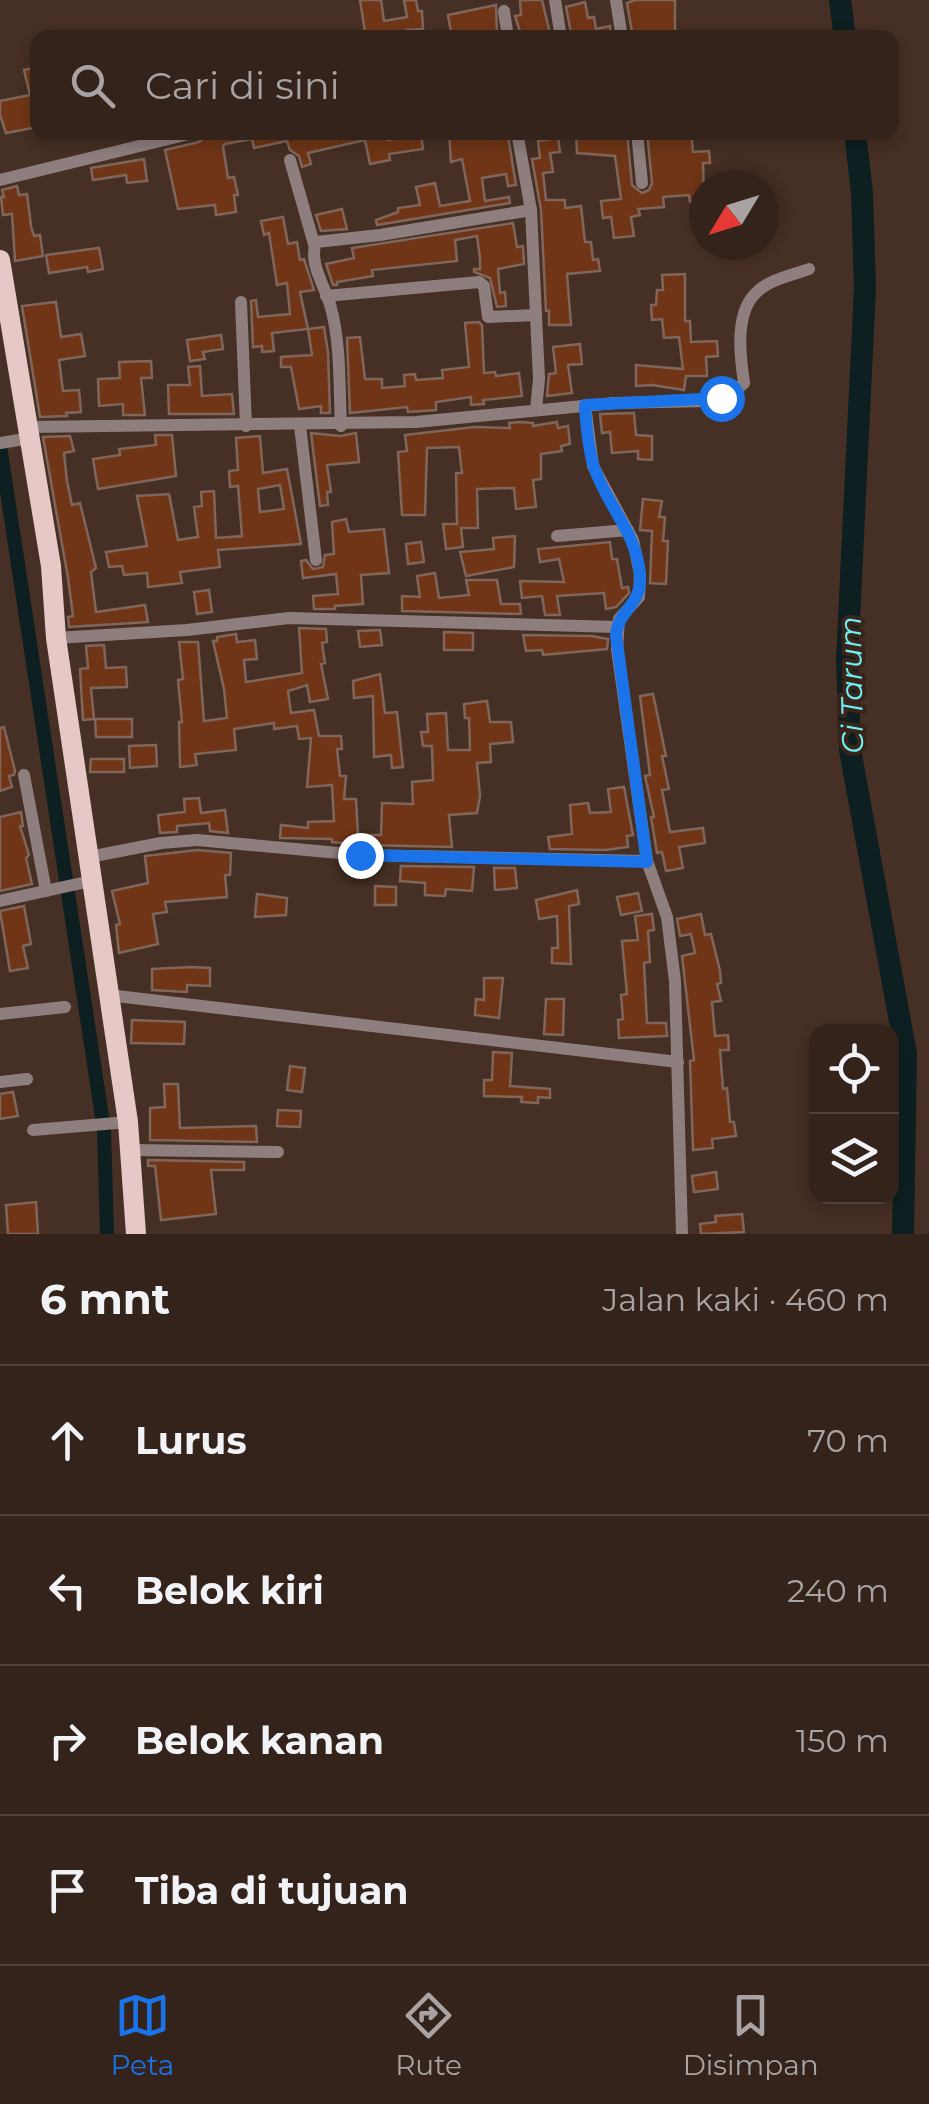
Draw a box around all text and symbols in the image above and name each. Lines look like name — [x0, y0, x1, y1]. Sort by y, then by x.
search box — [30, 30, 899, 140]
icon: search — [65, 58, 120, 113]
text: Cari di sini — [145, 62, 340, 109]
north arrow — [689, 170, 779, 260]
route start — [699, 376, 745, 422]
water label: Ci Tarum — [832, 616, 871, 754]
route end — [338, 833, 384, 879]
map controls — [809, 1024, 899, 1204]
button: locate — [809, 1024, 899, 1114]
button: layers — [809, 1114, 899, 1204]
text: 6 mnt — [40, 1273, 170, 1325]
text: Jalan kaki · 460 m — [602, 1280, 889, 1319]
icon: ahead — [40, 1413, 95, 1468]
text: Lurus — [135, 1417, 247, 1464]
text: 70 m — [807, 1421, 889, 1460]
icon: left — [40, 1563, 95, 1618]
text: Belok kiri — [135, 1567, 324, 1614]
text: 240 m — [787, 1571, 889, 1610]
icon: right — [40, 1713, 95, 1768]
text: Belok kanan — [135, 1717, 384, 1764]
text: 150 m — [796, 1721, 889, 1760]
icon: arrive — [40, 1863, 95, 1918]
text: Tiba di tujuan — [135, 1867, 409, 1914]
tab: Peta — [110, 1988, 174, 2082]
tab: Rute — [395, 1988, 462, 2082]
tab: Disimpan — [683, 1988, 819, 2082]

